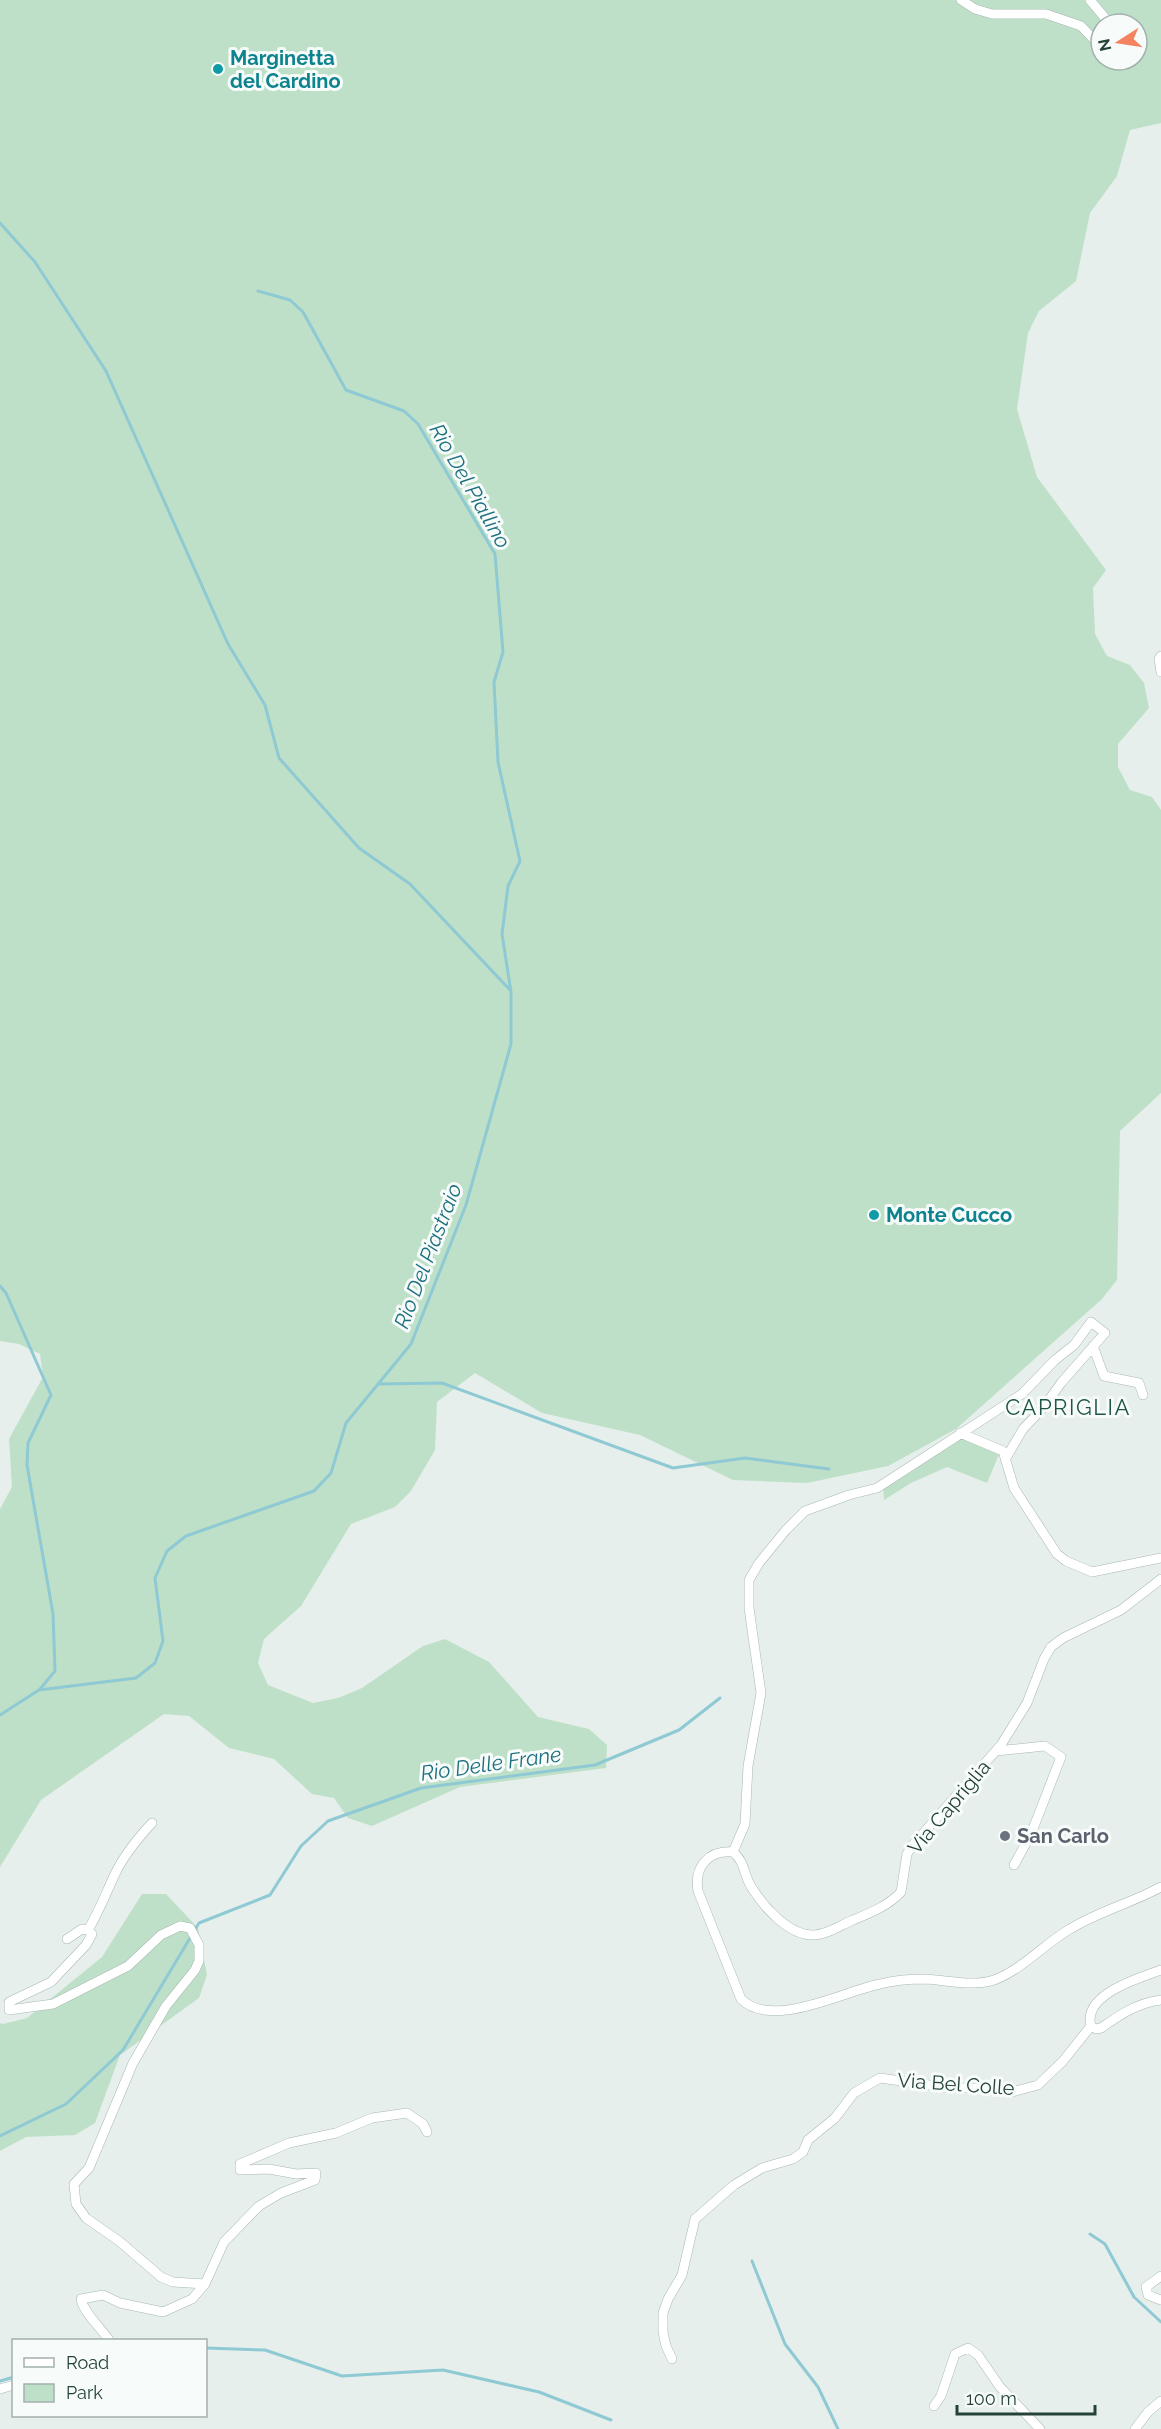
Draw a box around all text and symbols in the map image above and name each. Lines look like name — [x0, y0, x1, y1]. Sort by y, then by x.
north arrow — [1089, 12, 1149, 72]
text: N — [1094, 37, 1115, 53]
place label: Marginetta del Cardino — [230, 46, 341, 93]
marker: Marginetta del Cardino — [211, 62, 225, 76]
water label: Rio Del Piallino — [425, 419, 516, 552]
water label: Rio Del Piastraio — [388, 1180, 467, 1332]
place label: Monte Cucco — [886, 1203, 1012, 1227]
marker: Monte Cucco — [867, 1208, 881, 1222]
district label: CAPRIGLIA — [1005, 1394, 1131, 1420]
water label: Rio Delle Frane — [419, 1741, 563, 1786]
street label: Via Capriglia — [903, 1755, 995, 1859]
place label: San Carlo — [1017, 1824, 1109, 1848]
marker: San Carlo — [998, 1829, 1012, 1843]
street label: Via Bel Colle — [897, 2068, 1016, 2100]
legend — [12, 2339, 207, 2417]
text: Road — [66, 2352, 109, 2373]
scale bar — [957, 2378, 1095, 2416]
text: Park — [66, 2382, 103, 2403]
text: 100 m — [966, 2388, 1017, 2409]

